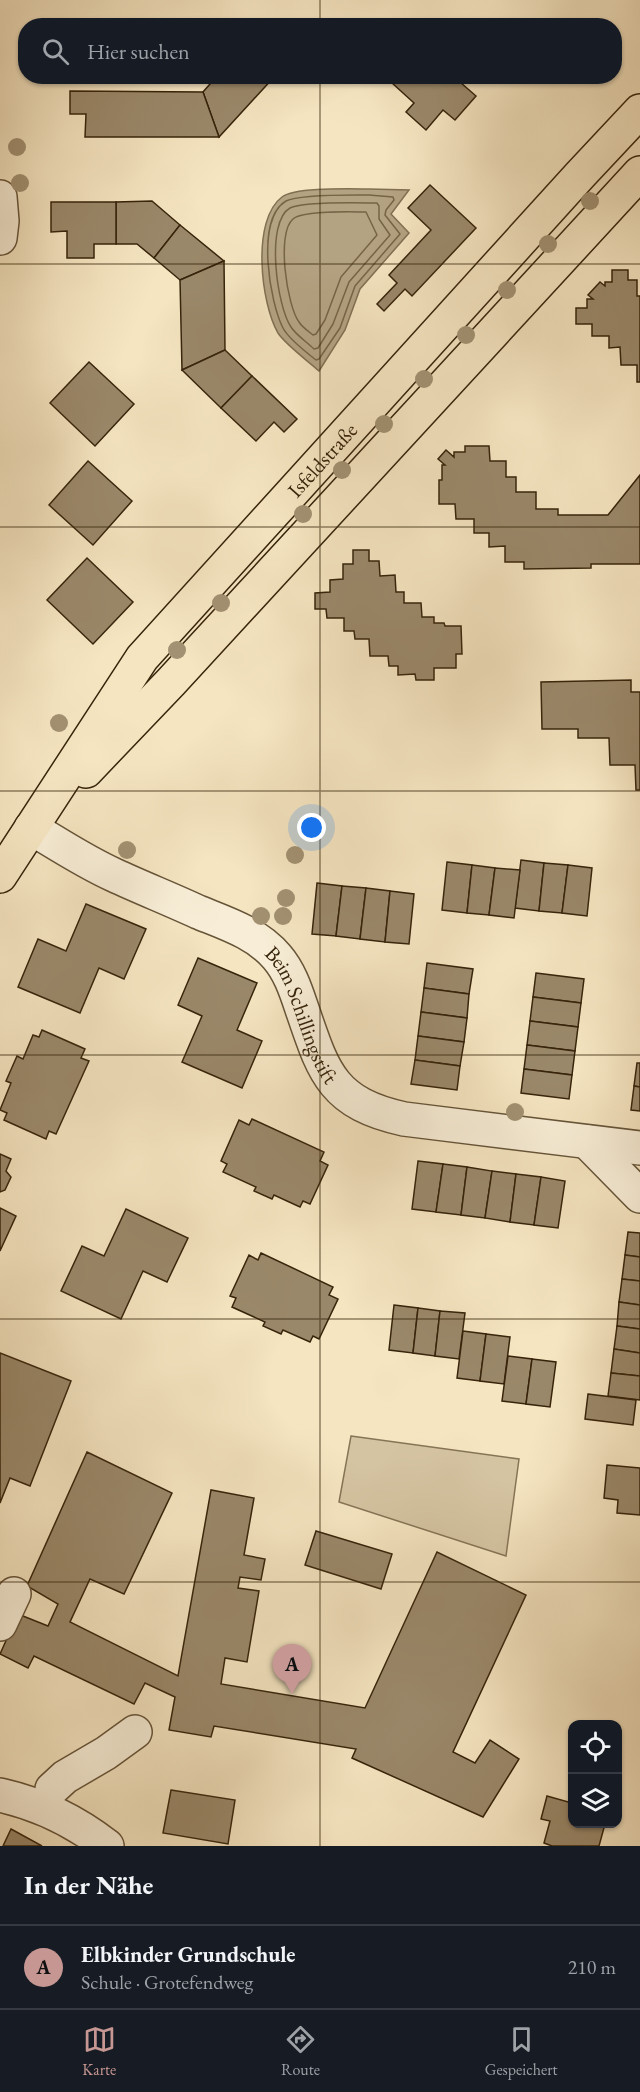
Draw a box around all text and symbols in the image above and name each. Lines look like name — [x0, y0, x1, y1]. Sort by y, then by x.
search box — [18, 18, 622, 84]
icon: search — [39, 35, 72, 68]
text: Hier suchen — [87, 37, 190, 66]
street label: Isfeldstraße — [281, 417, 363, 503]
your location — [297, 813, 326, 842]
street label: Beim Schillingstift — [260, 940, 345, 1089]
pin: A — [272, 1644, 312, 1694]
map controls — [568, 1720, 622, 1828]
button: locate — [568, 1720, 622, 1774]
button: layers — [568, 1774, 622, 1828]
text: In der Nähe — [24, 1868, 153, 1902]
text: Elbkinder Grundschule — [81, 1940, 295, 1969]
text: A — [36, 1954, 51, 1980]
text: 210 m — [568, 1954, 616, 1980]
text: Schule · Grotefendweg — [81, 1969, 253, 1995]
tab: Karte — [82, 2023, 116, 2080]
tab: Route — [281, 2023, 320, 2080]
tab: Gespeichert — [485, 2023, 558, 2080]

